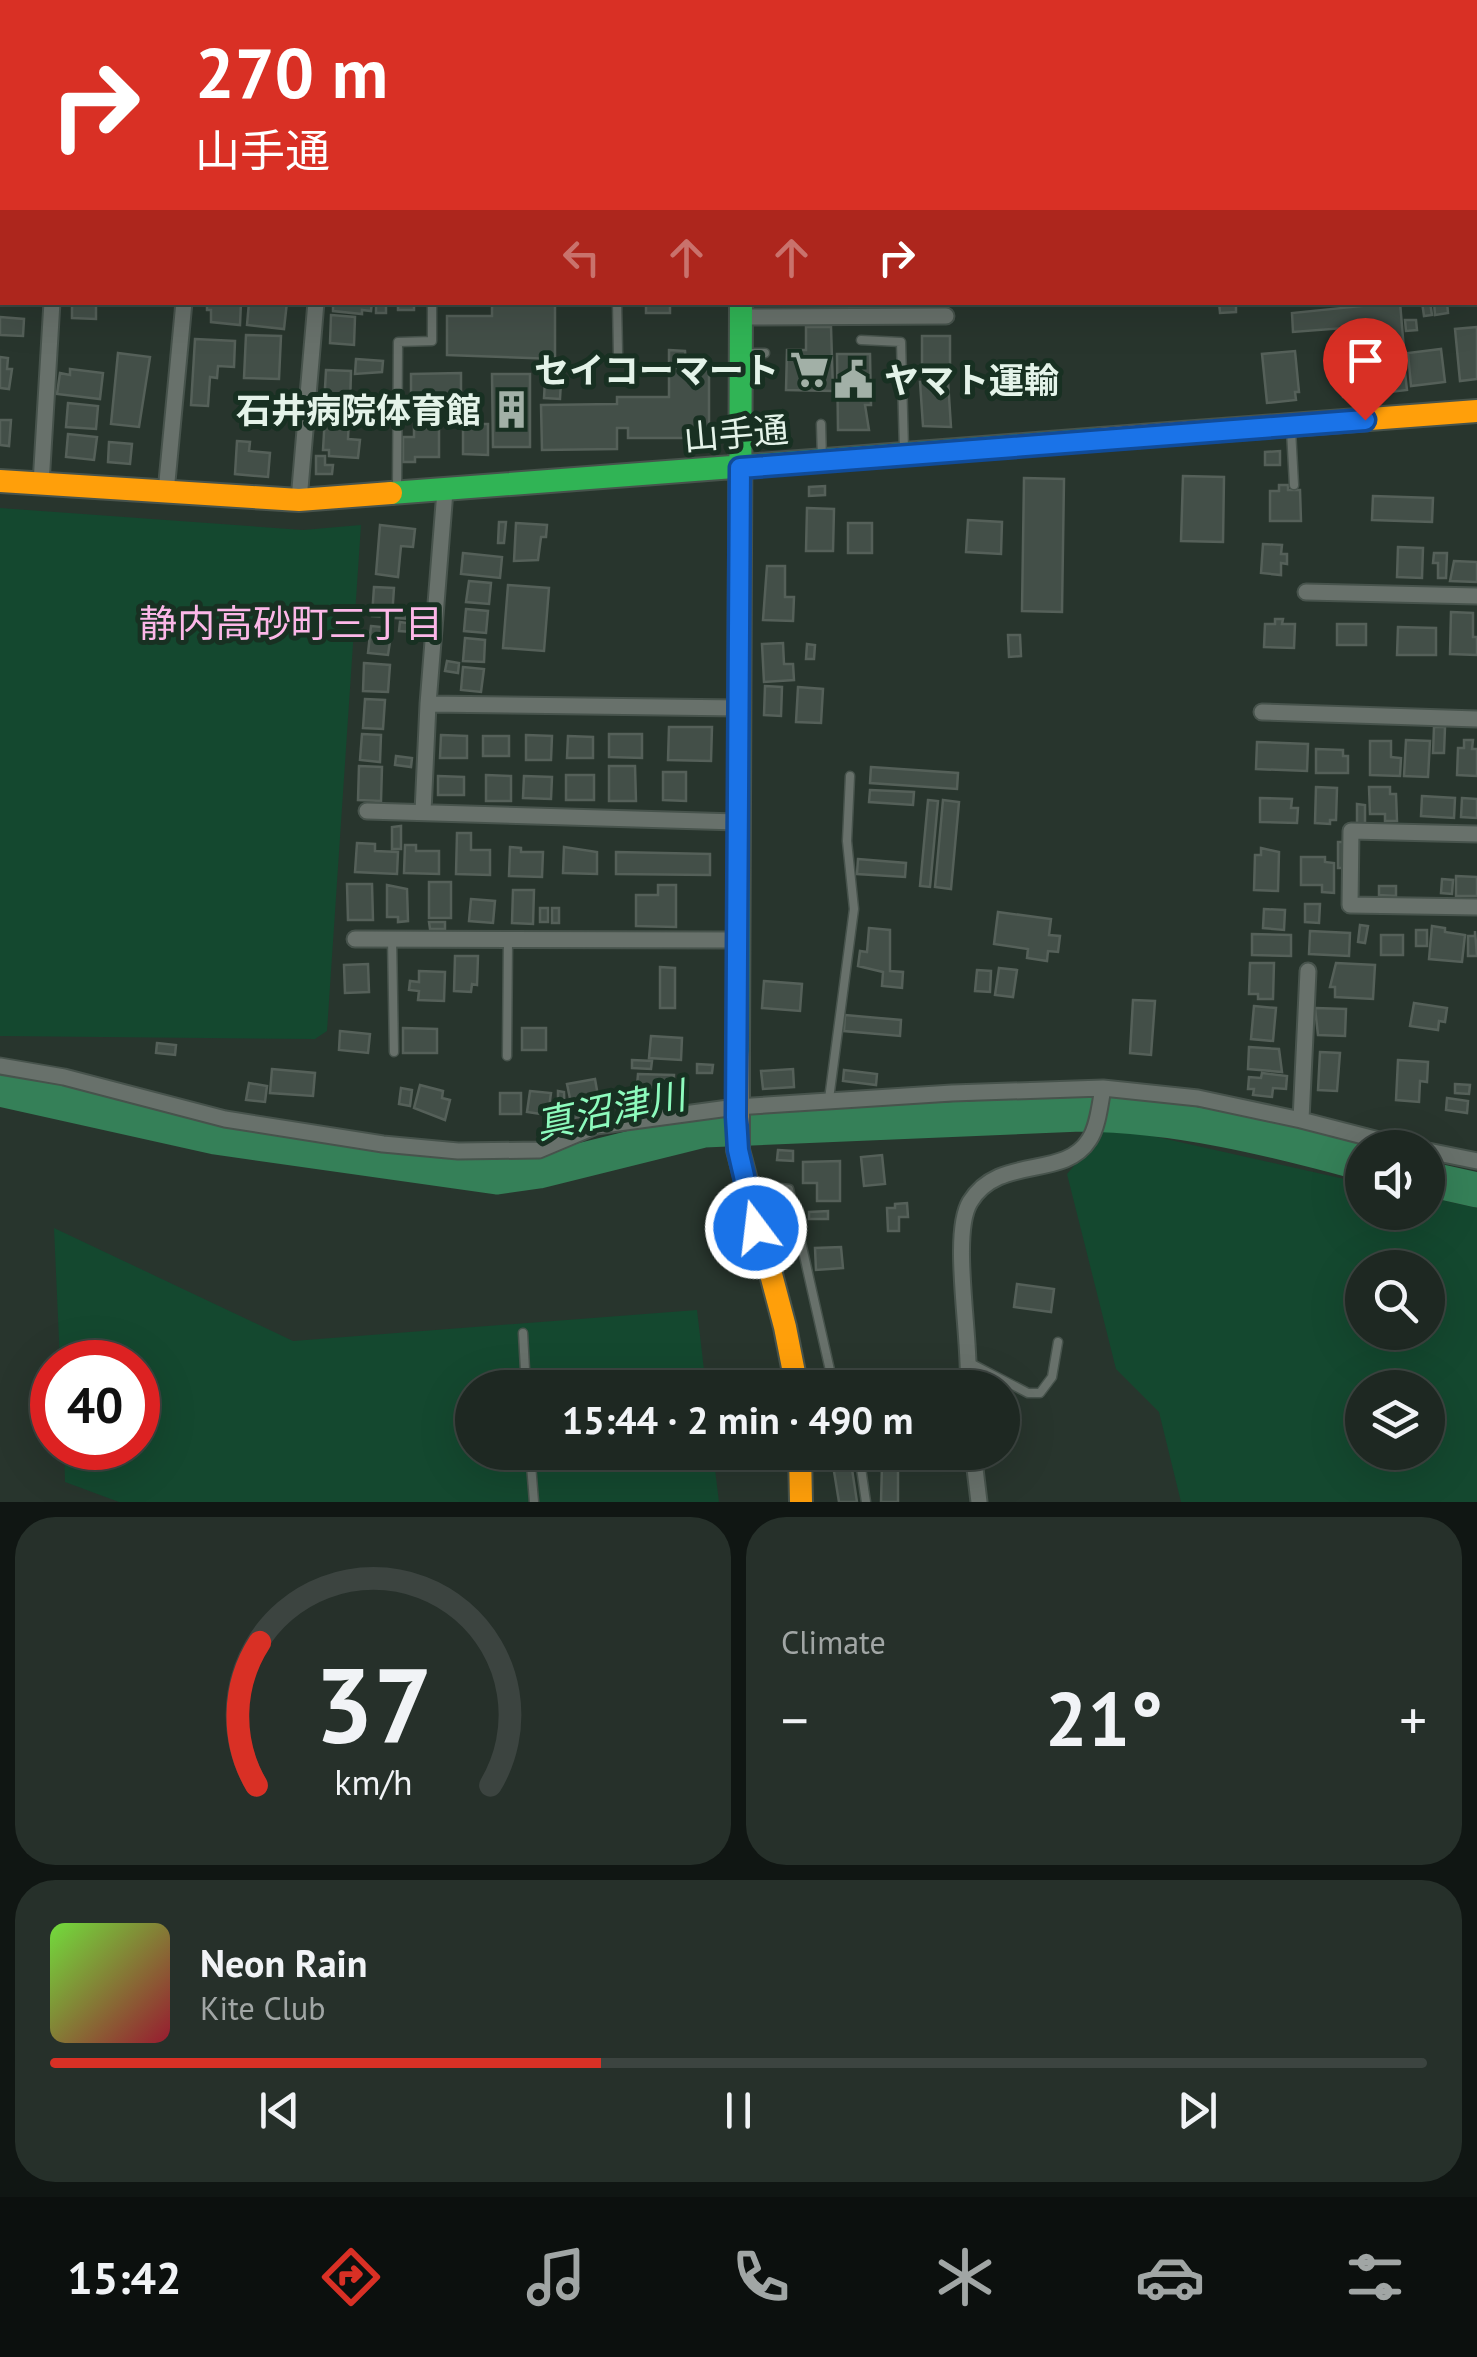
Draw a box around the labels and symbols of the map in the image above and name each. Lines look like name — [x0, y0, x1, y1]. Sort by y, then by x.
pin — [1323, 318, 1408, 421]
place label: セイコーマート — [534, 347, 779, 393]
supermarket icon: セイコーマート — [788, 349, 830, 391]
place label: ヤマト運輸 — [884, 357, 1059, 403]
public building icon: ヤマト運輸 — [833, 359, 875, 401]
place label: 石井病院体育館 — [236, 387, 481, 433]
building icon: 石井病院体育館 — [490, 389, 532, 431]
street label: 山手通 — [682, 406, 790, 460]
district label: 静内高砂町三丁目 — [139, 598, 443, 647]
water label: 真沼津川 — [531, 1068, 693, 1149]
position arrow — [704, 1176, 808, 1280]
speed limit sign: 40 — [30, 1340, 160, 1470]

